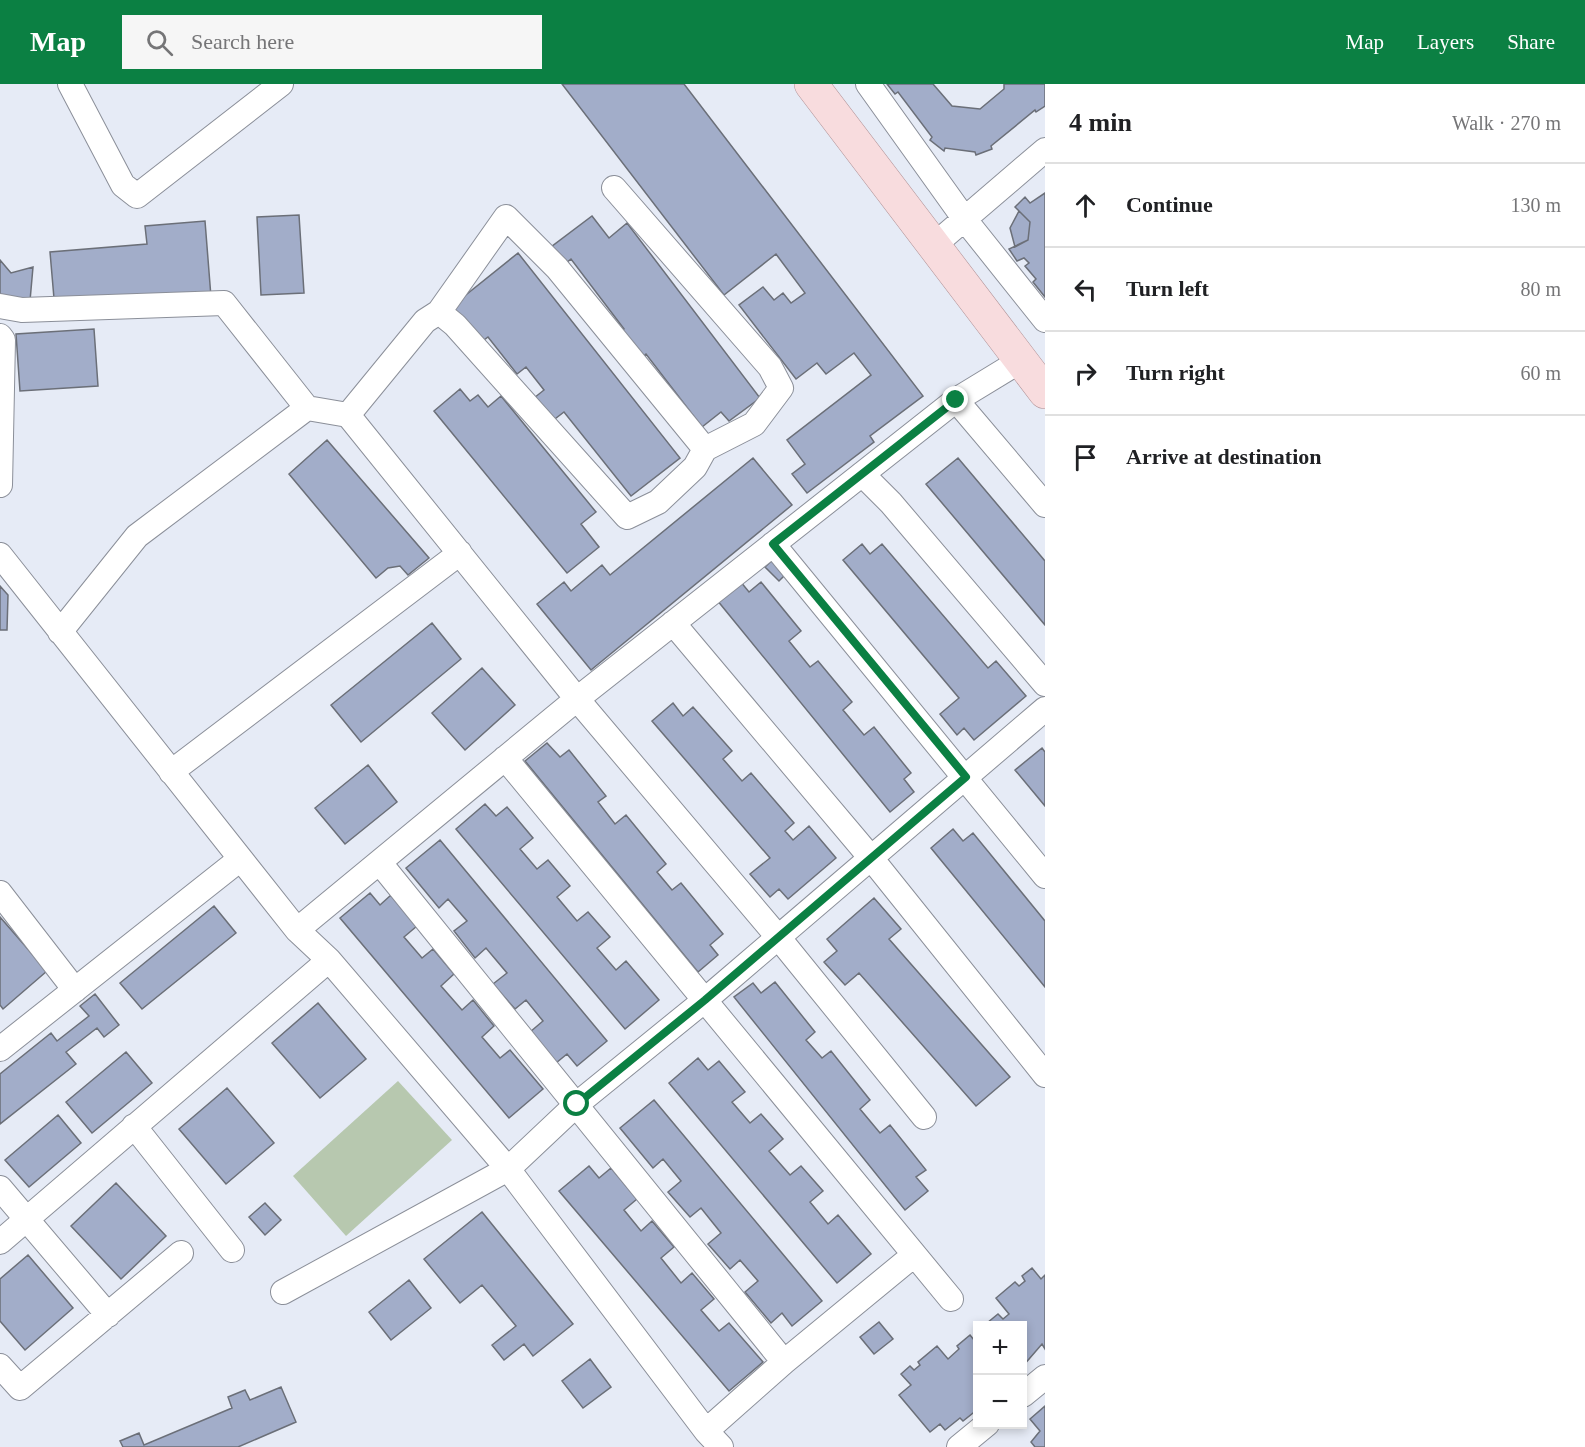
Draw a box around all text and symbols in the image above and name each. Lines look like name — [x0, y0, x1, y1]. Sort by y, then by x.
search box — [122, 15, 542, 69]
text: Map — [30, 26, 86, 57]
icon: search — [143, 26, 176, 59]
text: Search here — [191, 29, 294, 54]
text: Map — [1346, 30, 1384, 54]
text: Layers — [1417, 30, 1474, 54]
text: Share — [1507, 30, 1555, 54]
text: 4 min — [1069, 108, 1132, 137]
text: Walk · 270 m — [1452, 112, 1561, 134]
icon: ahead — [1069, 189, 1102, 222]
text: Continue — [1126, 192, 1213, 217]
text: 130 m — [1510, 194, 1561, 216]
icon: left — [1069, 273, 1102, 306]
text: Turn left — [1126, 276, 1209, 301]
text: 80 m — [1520, 278, 1561, 300]
icon: right — [1069, 357, 1102, 390]
text: Turn right — [1126, 360, 1225, 385]
text: 60 m — [1520, 362, 1561, 384]
route end — [942, 386, 968, 412]
icon: arrive — [1069, 441, 1102, 474]
text: Arrive at destination — [1126, 444, 1322, 469]
route start — [563, 1090, 589, 1116]
map controls — [973, 1321, 1027, 1429]
button: + — [973, 1321, 1027, 1375]
button: − — [973, 1375, 1027, 1429]

